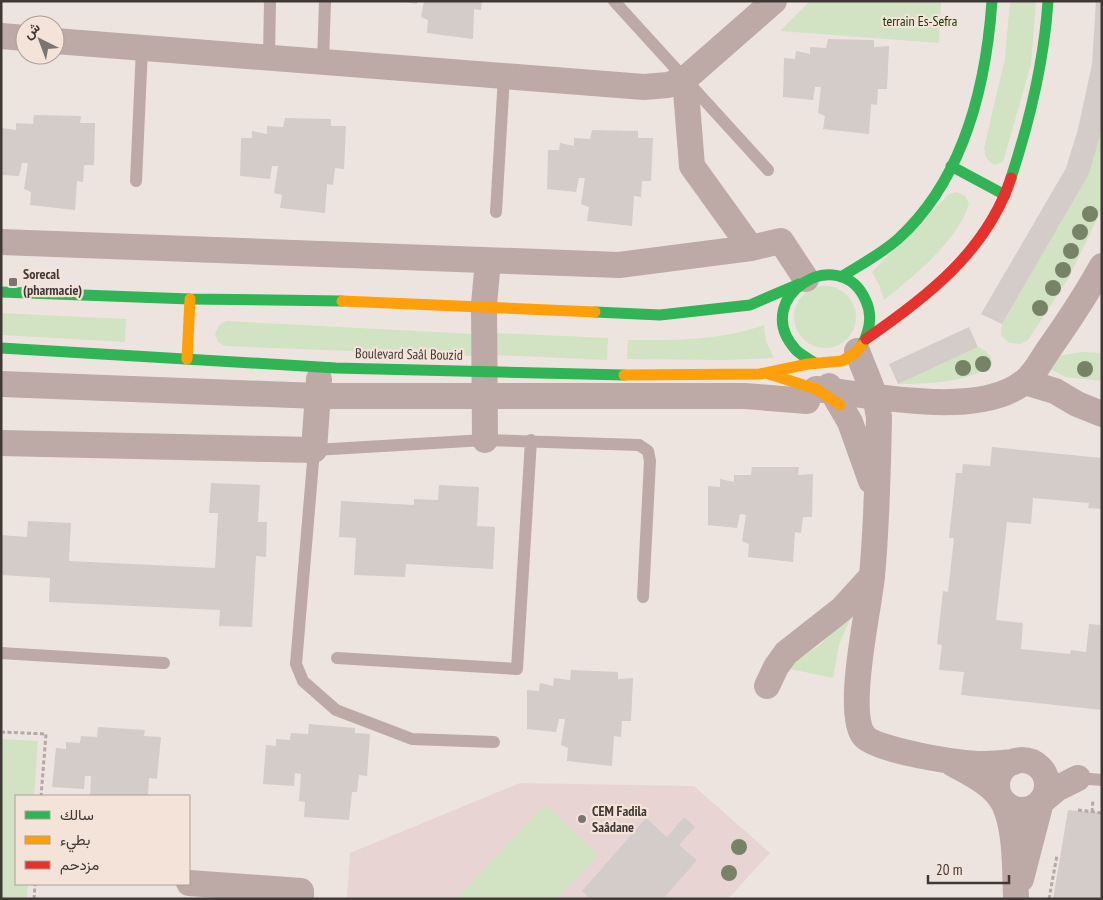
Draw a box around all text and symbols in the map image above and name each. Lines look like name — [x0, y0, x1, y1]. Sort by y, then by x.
park label: terrain Es-Sefra — [883, 12, 957, 30]
north arrow — [15, 15, 65, 65]
text: ش — [19, 18, 44, 43]
place label: Sorecal (pharmacie) — [23, 265, 82, 299]
marker: Sorecal (pharmacie) — [7, 276, 19, 288]
street label: Boulevard Saâl Bouzid — [355, 344, 463, 364]
legend — [15, 795, 190, 885]
place label: CEM Fadila Saâdane — [592, 802, 647, 836]
text: سالك — [60, 805, 94, 824]
marker: CEM Fadila Saâdane — [576, 813, 588, 825]
text: بطيء — [60, 830, 90, 853]
scale bar — [928, 852, 1009, 884]
text: مزدحم — [60, 855, 99, 875]
text: 20 m — [936, 860, 962, 879]

